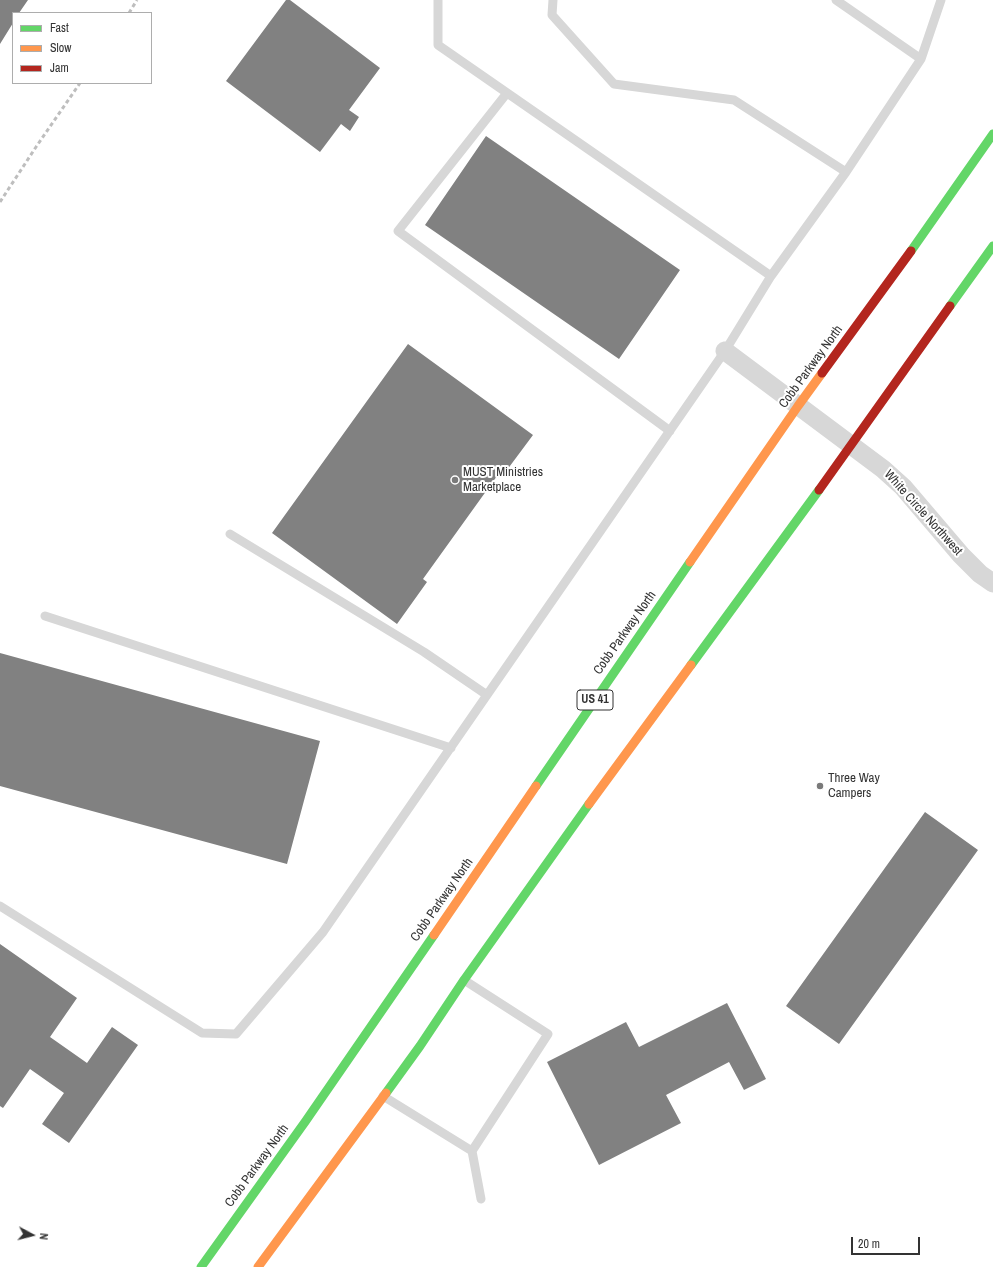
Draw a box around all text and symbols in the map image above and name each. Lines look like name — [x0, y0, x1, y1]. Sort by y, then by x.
legend — [12, 12, 152, 84]
text: Fast — [50, 20, 69, 36]
text: Slow — [50, 40, 71, 56]
text: Jam — [50, 60, 69, 76]
street label: Cobb Parkway North — [776, 323, 846, 411]
place label: MUST Ministries Marketplace — [463, 465, 543, 496]
street label: White Circle Northwest — [881, 467, 965, 559]
marker: MUST Ministries Marketplace — [450, 475, 460, 485]
street label: Cobb Parkway North — [590, 588, 660, 678]
road number: US 41 — [577, 690, 613, 710]
place label: Three Way Campers — [828, 771, 880, 802]
marker: Three Way Campers — [815, 781, 825, 791]
street label: Cobb Parkway North — [407, 855, 477, 945]
street label: Cobb Parkway North — [222, 1122, 292, 1210]
north arrow — [12, 1215, 52, 1255]
scale bar — [853, 1229, 922, 1255]
text: N — [37, 1232, 51, 1241]
text: 20 m — [858, 1236, 880, 1252]

